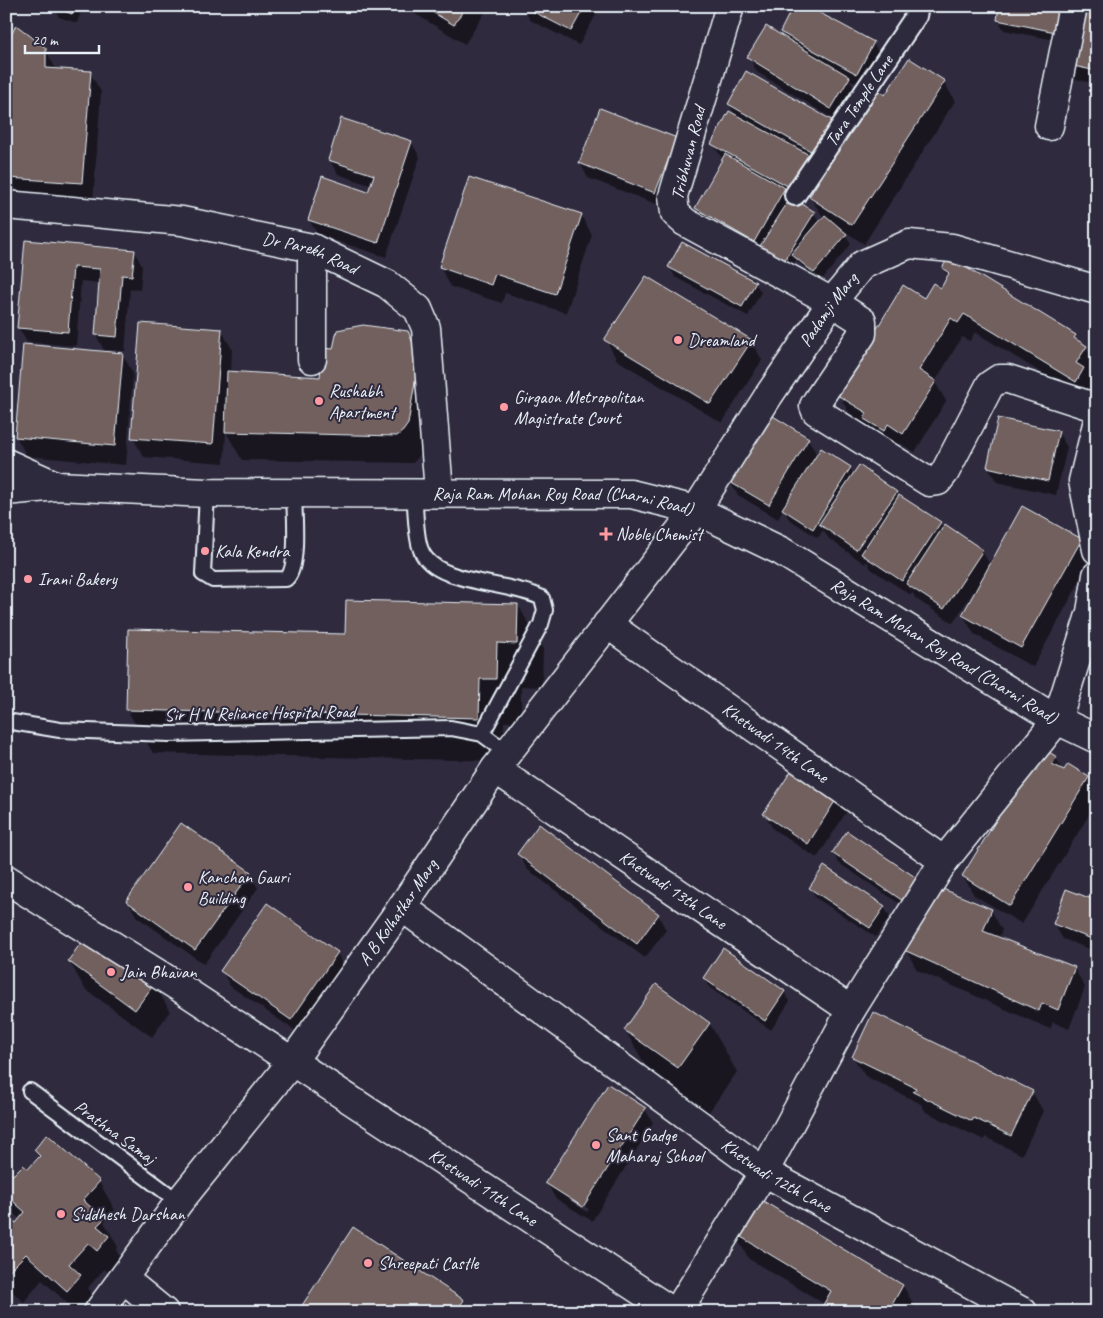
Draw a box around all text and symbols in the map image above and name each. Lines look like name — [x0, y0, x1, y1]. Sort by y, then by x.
scale bar — [25, 22, 99, 54]
text: 20 m — [32, 31, 59, 50]
street label: Tara Temple Lane — [820, 50, 898, 151]
street label: Tribhuvan Road — [666, 101, 711, 202]
street label: Dr Parekh Road — [261, 227, 364, 281]
street label: Padamji Marg — [794, 267, 863, 351]
place label: Dreamland — [688, 329, 758, 351]
marker: Dreamland — [672, 334, 684, 346]
place label: Rushabh Apartment — [329, 380, 398, 423]
place label: Girgaon Metropolitan Magistrate Court — [514, 386, 645, 429]
marker: Rushabh Apartment — [313, 395, 325, 407]
marker: Girgaon Metropolitan Magistrate Court — [498, 401, 510, 413]
street label: Raja Ram Mohan Roy Road (Charni Road) — [433, 482, 696, 520]
place label: Noble Chemist — [616, 523, 705, 545]
marker: Noble Chemist — [600, 528, 612, 540]
place label: Kala Kendra — [215, 540, 290, 562]
marker: Kala Kendra — [199, 545, 211, 557]
place label: Irani Bakery — [38, 568, 119, 590]
marker: Irani Bakery — [22, 573, 34, 585]
street label: Raja Ram Mohan Roy Road (Charni Road) — [827, 573, 1062, 729]
street label: Khetwadi 14th Lane — [718, 698, 834, 788]
street label: Sir H N Reliance Hospital Road — [164, 700, 359, 726]
street label: Khetwadi 13th Lane — [615, 845, 732, 934]
street label: A B Kolhatkar Marg — [353, 853, 443, 970]
place label: Kanchan Gauri Building — [198, 866, 292, 909]
marker: Kanchan Gauri Building — [182, 881, 194, 893]
place label: Jain Bhavan — [120, 961, 198, 983]
marker: Jain Bhavan — [105, 966, 117, 978]
street label: Prathna Samaj — [70, 1095, 162, 1170]
place label: Sant Gadge Maharaj School — [606, 1124, 706, 1167]
street label: Khetwadi 12th Lane — [717, 1134, 836, 1218]
marker: Sant Gadge Maharaj School — [590, 1139, 602, 1151]
street label: Khetwadi 11th Lane — [425, 1144, 542, 1231]
place label: Siddhesh Darshan — [71, 1203, 186, 1225]
marker: Siddhesh Darshan — [55, 1208, 67, 1220]
place label: Shreepati Castle — [378, 1252, 479, 1274]
marker: Shreepati Castle — [362, 1257, 374, 1269]

